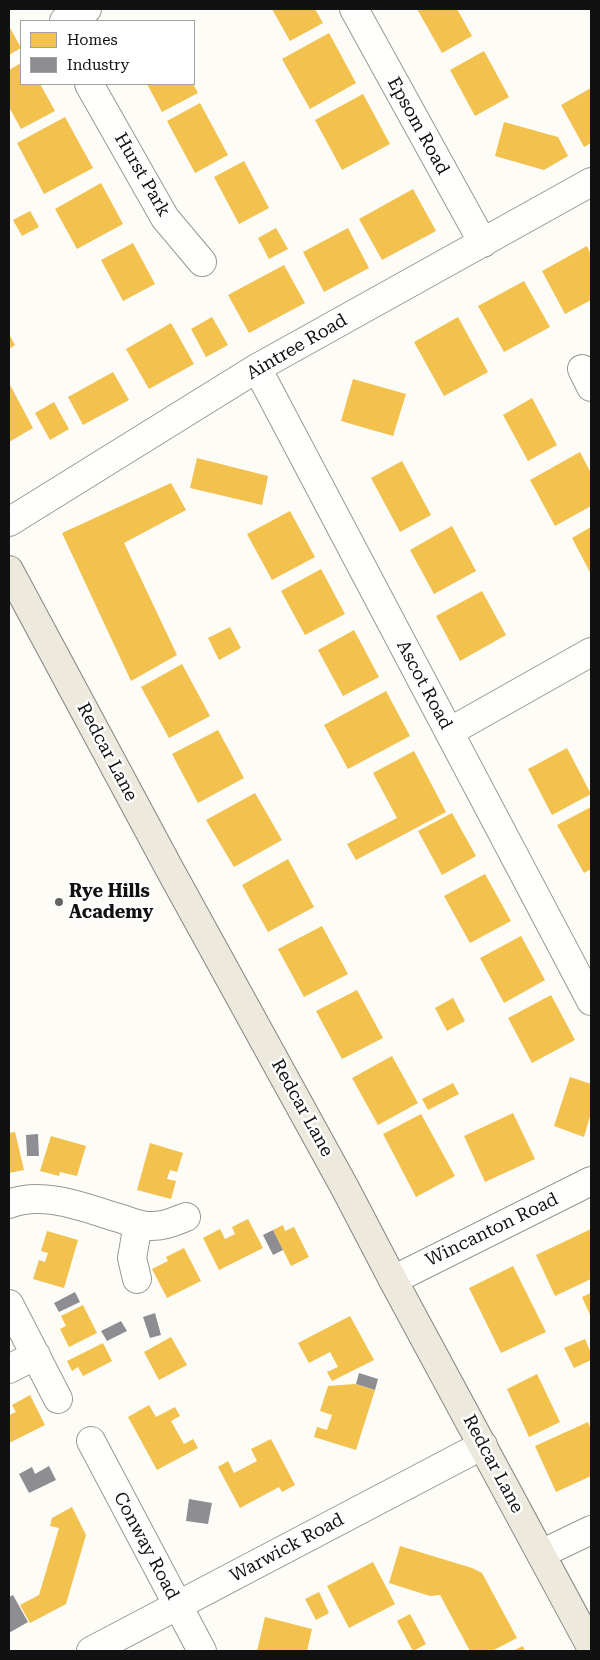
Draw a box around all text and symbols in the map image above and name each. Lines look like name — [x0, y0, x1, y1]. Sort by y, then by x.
legend — [20, 20, 195, 85]
text: Homes — [67, 31, 118, 49]
text: Industry — [67, 56, 129, 74]
street label: Epsom Road — [382, 74, 454, 178]
street label: Hurst Park — [109, 129, 175, 221]
street label: Aintree Road — [243, 310, 351, 384]
street label: Ascot Road — [391, 637, 457, 733]
street label: Redcar Lane — [72, 699, 142, 805]
place label: Rye Hills Academy — [69, 881, 153, 924]
marker: Rye Hills Academy — [53, 896, 65, 908]
street label: Redcar Lane — [266, 1055, 338, 1161]
street label: Wincanton Road — [422, 1189, 562, 1271]
street label: Redcar Lane — [458, 1411, 528, 1517]
street label: Conway Road — [109, 1488, 183, 1604]
street label: Warwick Road — [226, 1509, 348, 1587]

